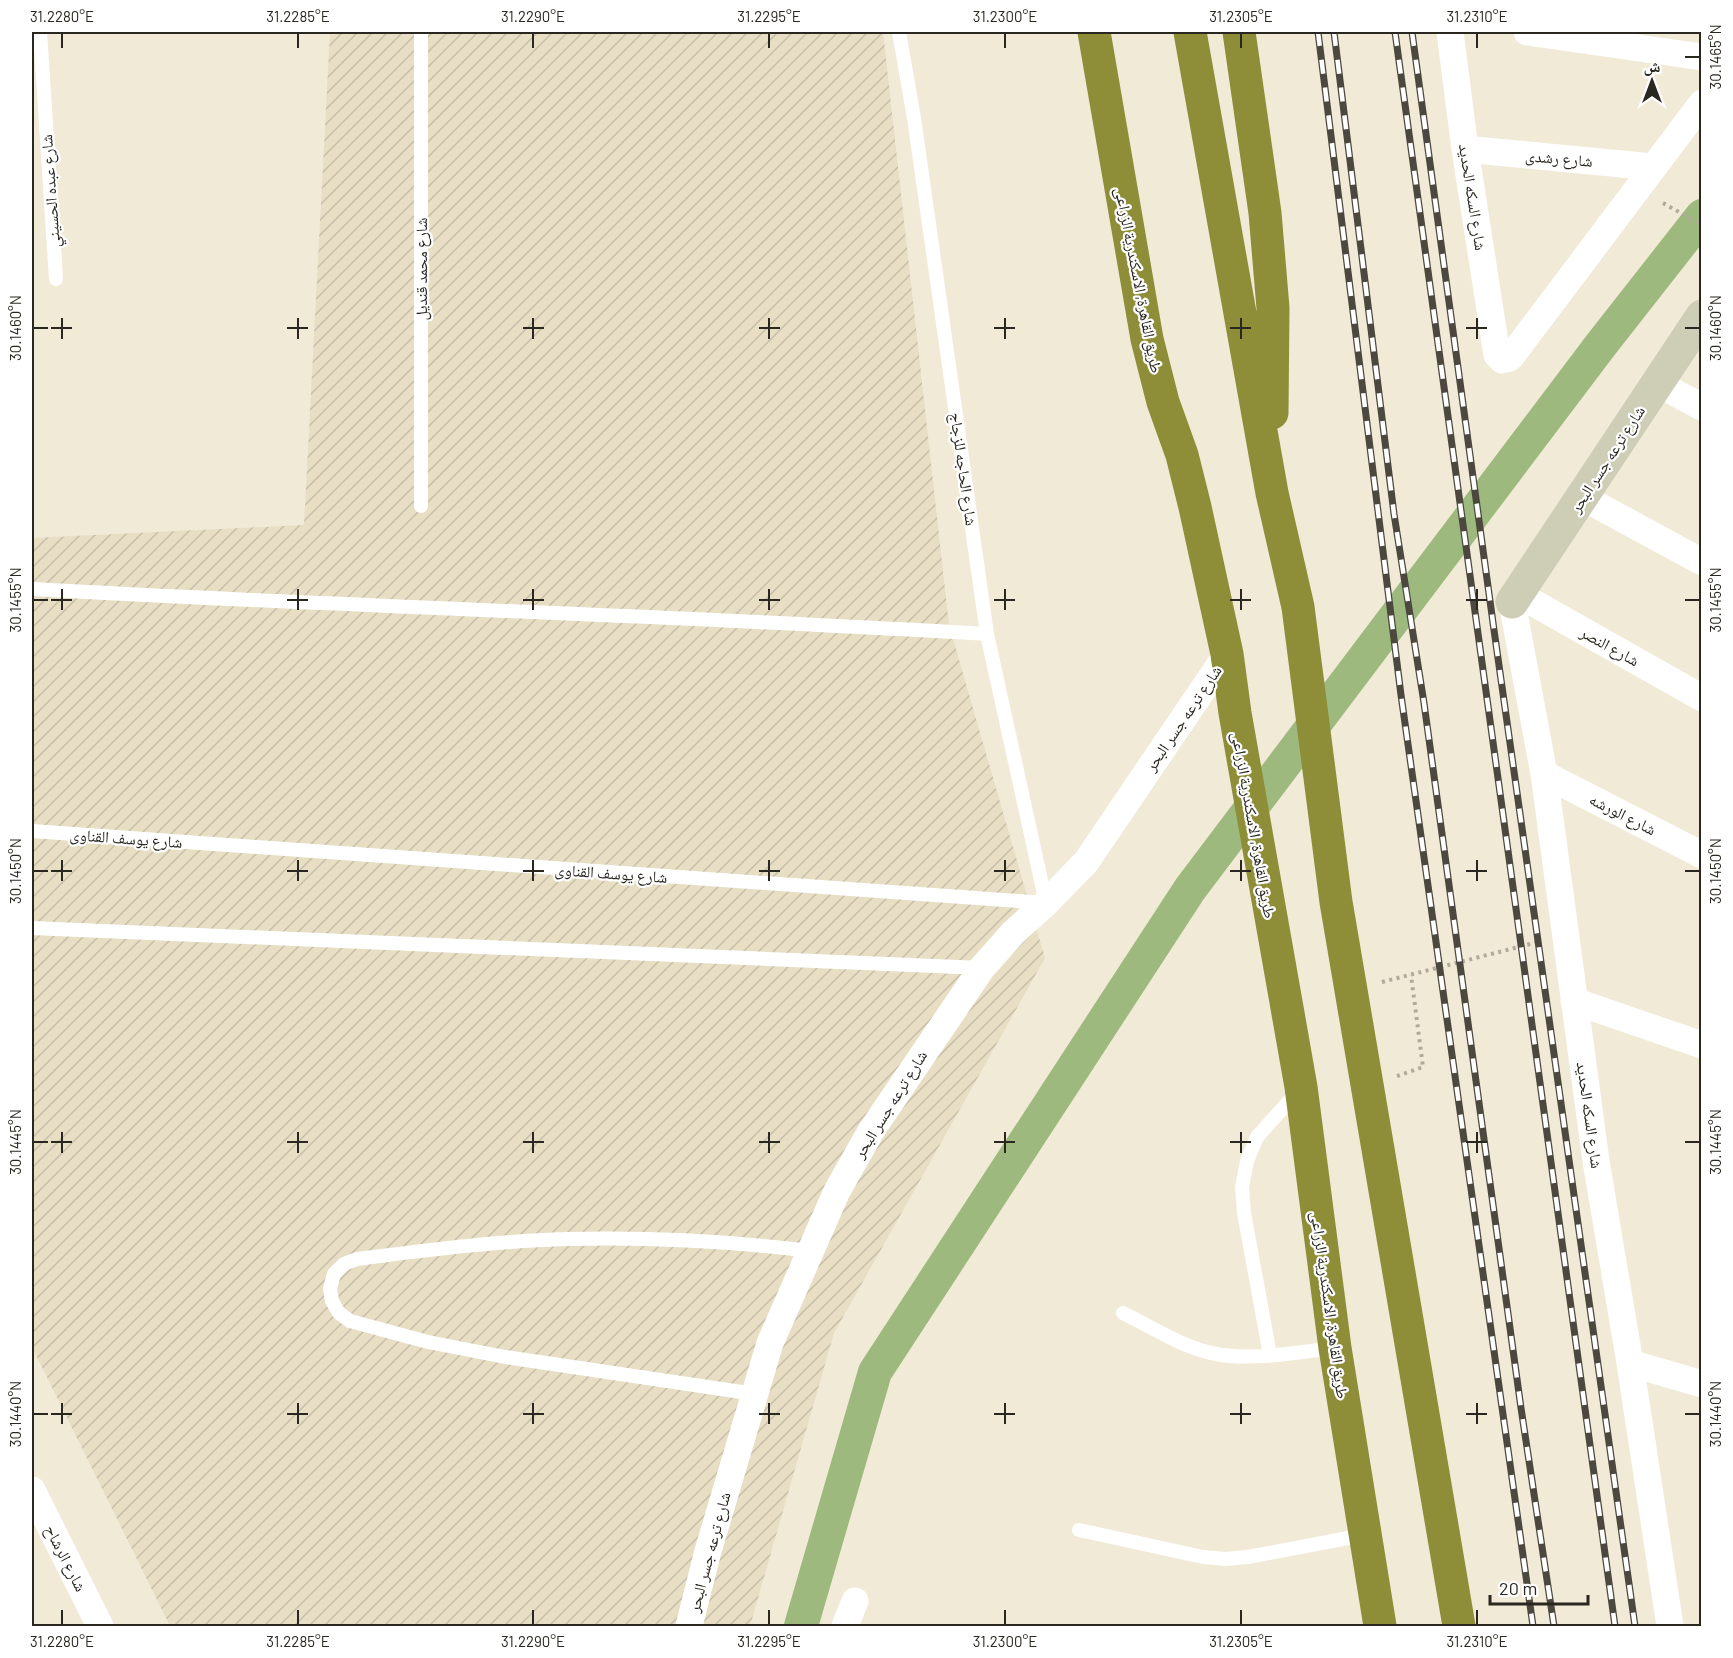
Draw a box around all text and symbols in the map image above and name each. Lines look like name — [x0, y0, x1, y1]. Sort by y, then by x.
text: 31.2280°E — [30, 7, 94, 25]
text: 31.2285°E — [266, 7, 330, 25]
text: 31.2290°E — [501, 7, 565, 25]
text: 31.2295°E — [737, 7, 801, 25]
text: 31.2300°E — [973, 7, 1037, 25]
text: 31.2305°E — [1209, 7, 1273, 25]
text: 31.2310°E — [1446, 7, 1508, 25]
text: 30.1465°N — [1706, 24, 1724, 90]
north arrow — [1622, 51, 1682, 111]
text: ش — [1644, 56, 1661, 76]
street label: شارع عبده الحسيني — [36, 133, 67, 248]
street label: شارع السكه الحديد — [1454, 142, 1491, 252]
street label: شارع رشدى — [1524, 145, 1594, 172]
street label: طريق القاهرة, الاسكندرية الزراعى — [1110, 185, 1167, 375]
street label: شارع محمد قنديل — [411, 218, 432, 320]
text: 30.1460°N — [6, 295, 24, 361]
text: 30.1460°N — [1706, 295, 1724, 361]
street label: شارع ترعه جسر البحر — [1564, 402, 1650, 518]
street label: شارع الحاجه للزجاج — [945, 411, 982, 527]
text: 30.1455°N — [6, 567, 24, 633]
text: 30.1455°N — [1706, 567, 1724, 633]
street label: شارع النصر — [1576, 621, 1643, 671]
street label: شارع ترعه جسر البحر — [1140, 661, 1227, 776]
street label: طريق القاهرة, الاسكندرية الزراعى — [1227, 730, 1280, 920]
street label: شارع الورشه — [1586, 789, 1660, 840]
street label: شارع يوسف القناوى — [69, 824, 183, 853]
text: 30.1450°N — [6, 838, 24, 904]
text: 30.1450°N — [1706, 838, 1724, 904]
street label: شارع يوسف القناوى — [554, 859, 668, 888]
street label: شارع ترعه جسر البحر — [848, 1046, 932, 1163]
street label: شارع السكه الحديد — [1572, 1060, 1607, 1170]
text: 30.1445°N — [6, 1109, 24, 1175]
text: 30.1445°N — [1706, 1109, 1724, 1175]
street label: طريق القاهرة, الاسكندرية الزراعى — [1306, 1210, 1353, 1400]
text: 30.1440°N — [6, 1381, 24, 1447]
text: 30.1440°N — [1706, 1381, 1724, 1447]
street label: شارع ترعه جسر البحر — [683, 1490, 736, 1615]
street label: شارع الرشاح — [40, 1521, 91, 1595]
scale bar — [1490, 1568, 1588, 1606]
text: 20 m — [1499, 1577, 1537, 1599]
text: 31.2280°E — [30, 1632, 94, 1650]
text: 31.2285°E — [266, 1632, 330, 1650]
text: 31.2290°E — [501, 1632, 565, 1650]
text: 31.2295°E — [737, 1632, 801, 1650]
text: 31.2300°E — [973, 1632, 1037, 1650]
text: 31.2305°E — [1209, 1632, 1273, 1650]
text: 31.2310°E — [1446, 1632, 1508, 1650]

